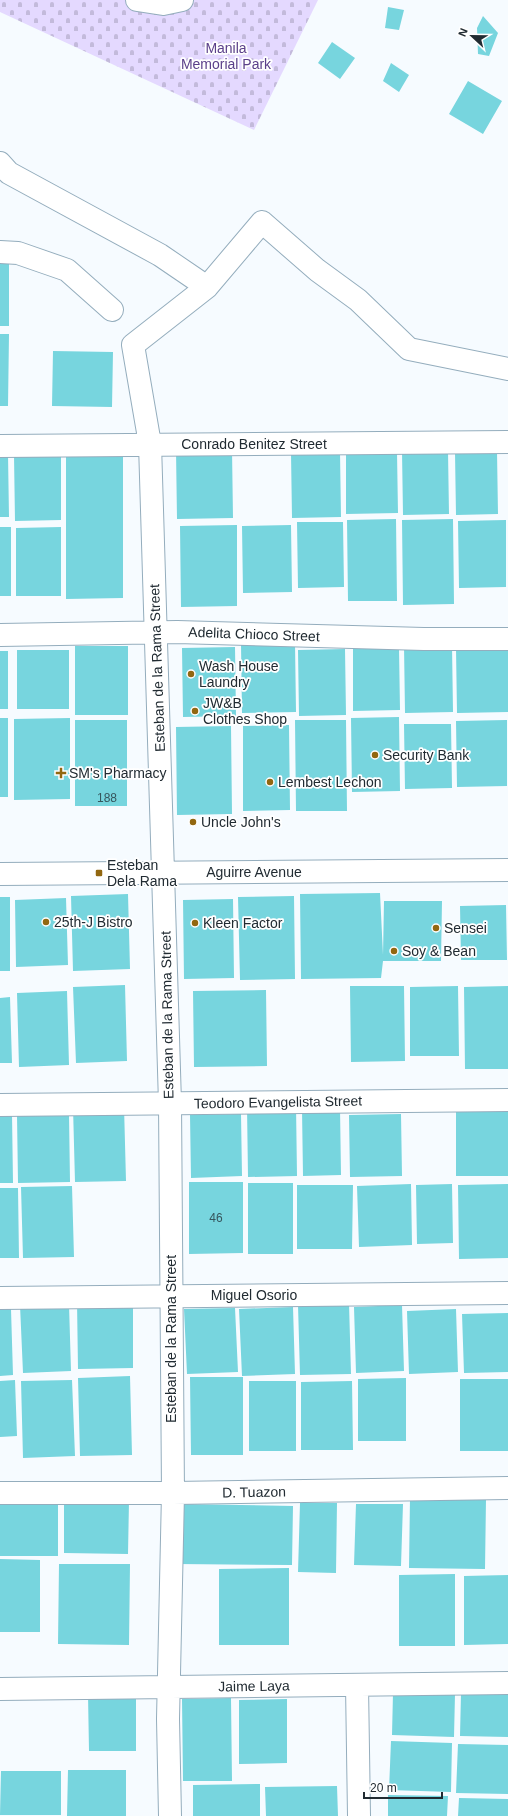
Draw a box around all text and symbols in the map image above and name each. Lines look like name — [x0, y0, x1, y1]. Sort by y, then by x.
north arrow — [452, 16, 492, 56]
text: N — [456, 26, 470, 38]
park label: Manila Memorial Park — [181, 40, 272, 72]
street label: Conrado Benitez Street — [181, 436, 327, 452]
street label: Esteban de la Rama Street — [146, 584, 168, 752]
street label: Adelita Chioco Street — [188, 624, 320, 644]
place label: Wash House Laundry — [199, 658, 279, 690]
marker: Wash House Laundry — [186, 669, 196, 679]
place label: JW&B Clothes Shop — [203, 695, 287, 727]
marker: JW&B Clothes Shop — [190, 706, 200, 716]
place label: Security Bank — [383, 747, 470, 763]
marker: Security Bank — [370, 750, 380, 760]
place label: SM's Pharmacy — [69, 765, 167, 781]
marker: SM's Pharmacy — [56, 768, 66, 778]
place label: Lembest Lechon — [278, 774, 382, 790]
marker: Lembest Lechon — [265, 777, 275, 787]
house number: 188 — [97, 791, 117, 805]
place label: Uncle John's — [201, 814, 281, 830]
marker: Uncle John's — [188, 817, 198, 827]
place label: Esteban Dela Rama — [107, 857, 177, 889]
street label: Aguirre Avenue — [206, 864, 302, 880]
marker: Esteban Dela Rama — [94, 868, 104, 878]
place label: 25th-J Bistro — [54, 914, 133, 930]
place label: Kleen Factor — [203, 915, 283, 931]
marker: 25th-J Bistro — [41, 917, 51, 927]
marker: Kleen Factor — [190, 918, 200, 928]
place label: Sensei — [444, 920, 487, 936]
marker: Sensei — [431, 923, 441, 933]
street label: Esteban de la Rama Street — [158, 931, 176, 1099]
place label: Soy & Bean — [402, 943, 476, 959]
marker: Soy & Bean — [389, 946, 399, 956]
street label: Teodoro Evangelista Street — [194, 1093, 362, 1111]
house number: 46 — [209, 1211, 223, 1225]
street label: Esteban de la Rama Street — [163, 1255, 179, 1423]
street label: Miguel Osorio — [211, 1287, 297, 1303]
street label: D. Tuazon — [222, 1483, 286, 1501]
street label: Jaime Laya — [218, 1677, 290, 1695]
scale bar — [364, 1774, 442, 1800]
text: 20 m — [370, 1781, 397, 1795]

